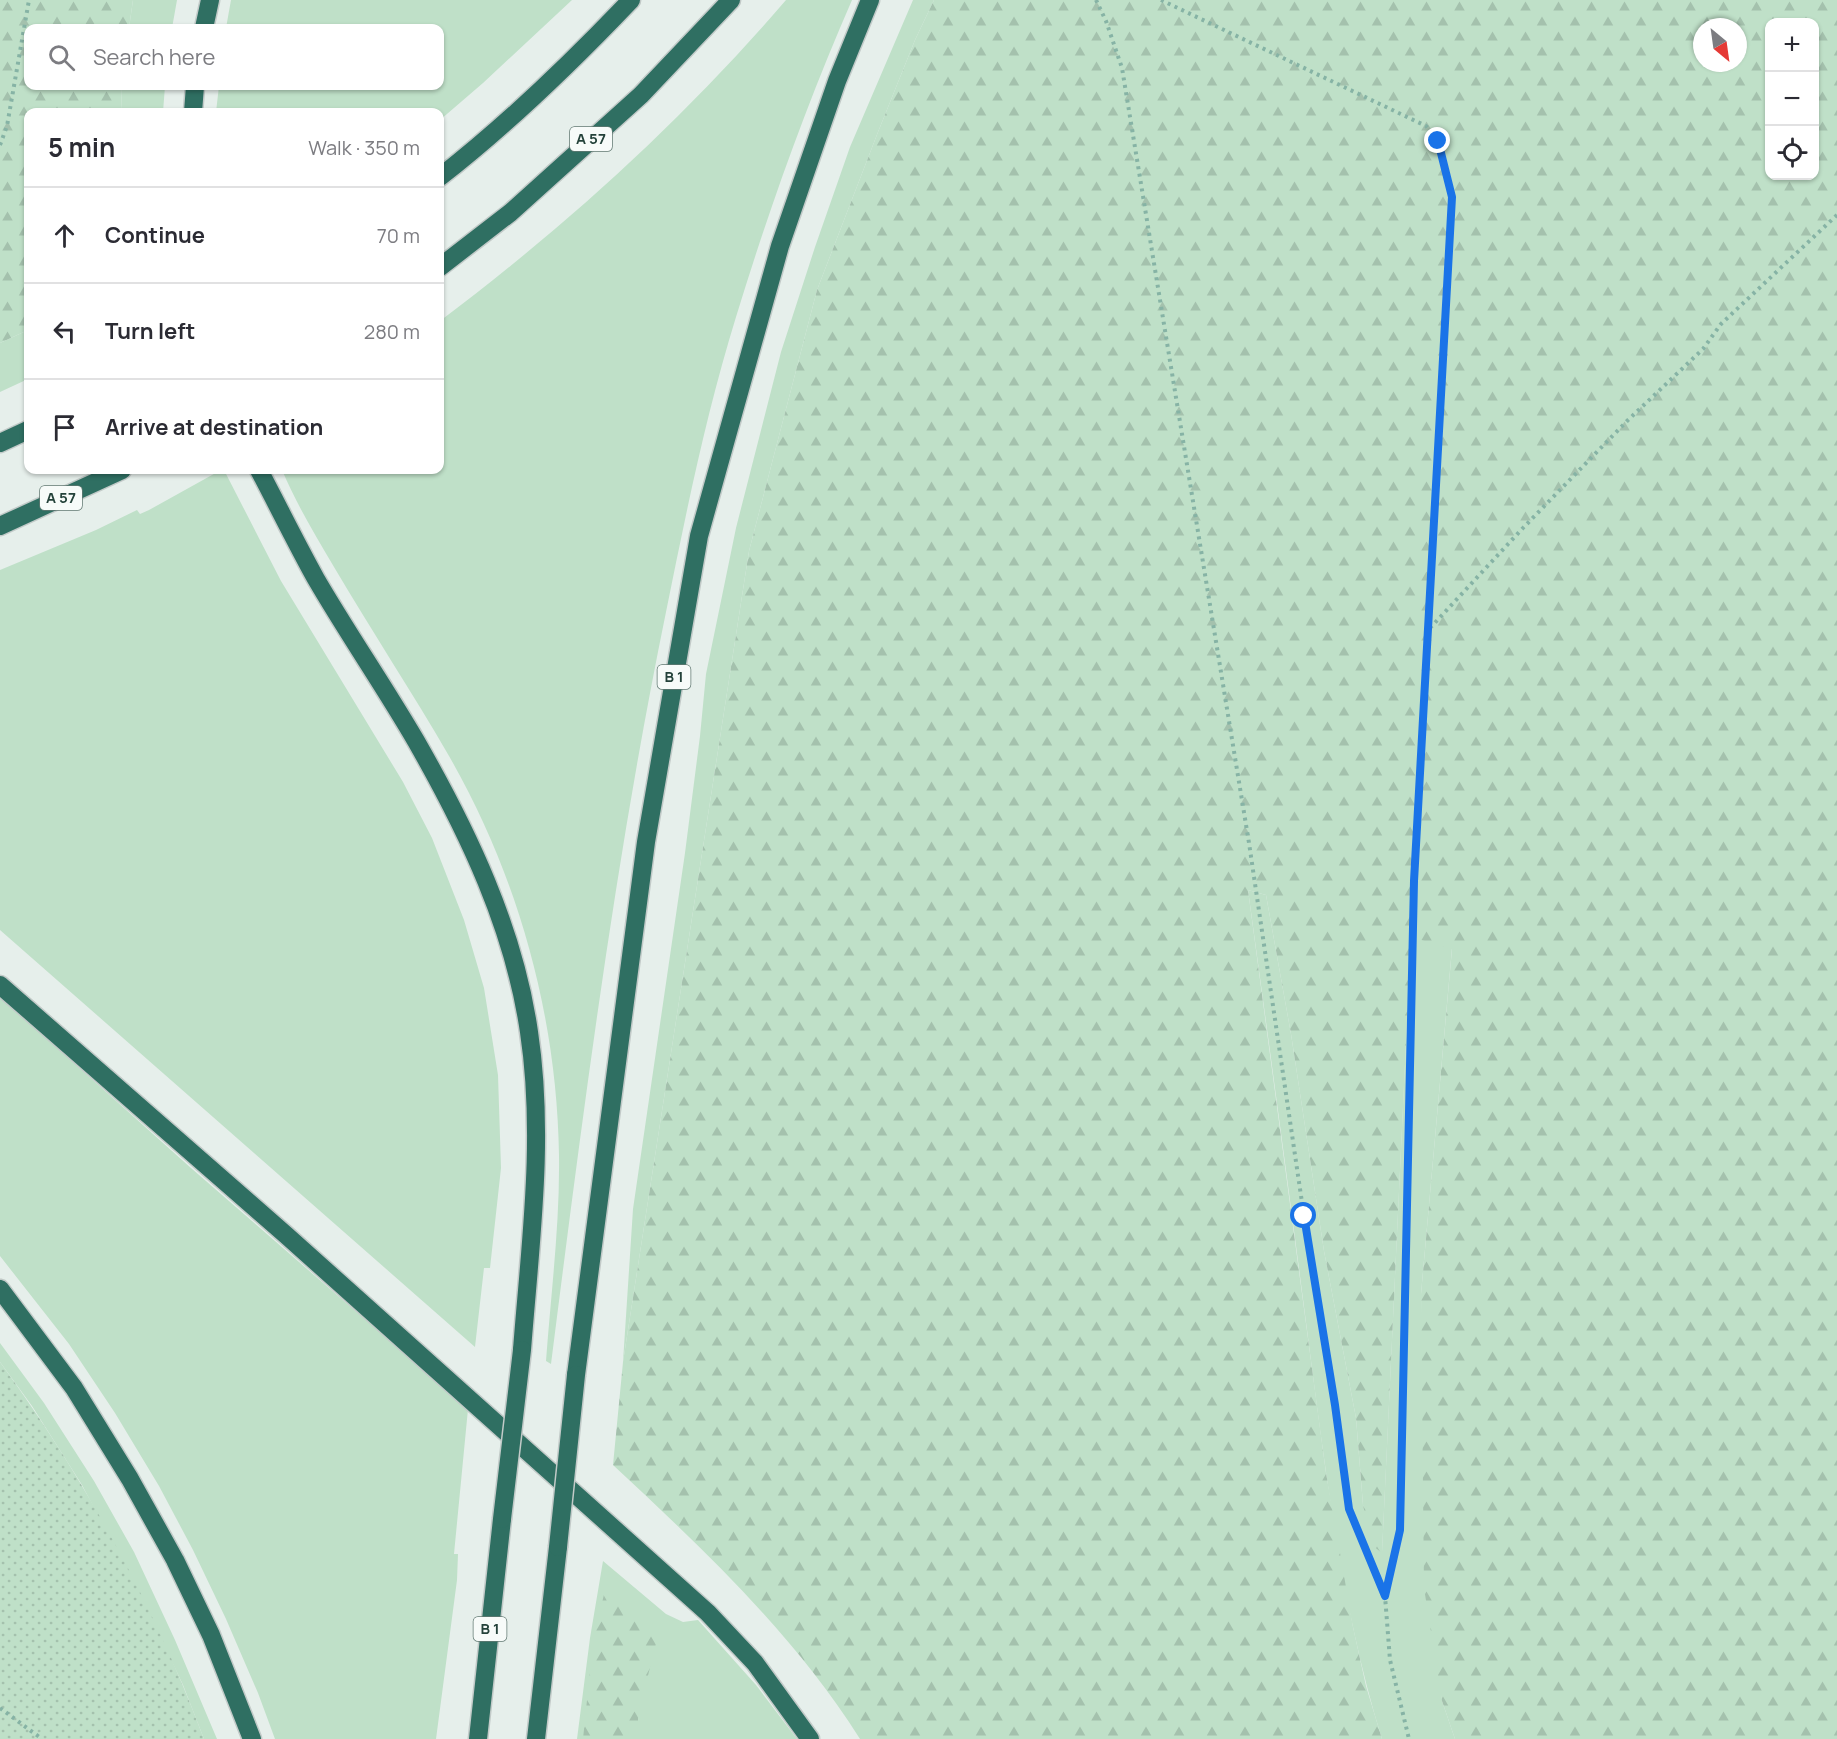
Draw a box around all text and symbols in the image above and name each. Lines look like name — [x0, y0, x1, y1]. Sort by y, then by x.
north arrow — [1693, 18, 1747, 72]
map controls — [1765, 18, 1819, 180]
button: + — [1765, 18, 1819, 72]
search box — [24, 24, 444, 90]
icon: search — [45, 41, 78, 74]
text: Search here — [93, 42, 215, 72]
button: − — [1765, 72, 1819, 126]
button: locate — [1765, 126, 1819, 180]
road number: A 57 — [570, 127, 612, 151]
route end — [1424, 127, 1450, 153]
text: 5 min — [48, 129, 115, 165]
text: Walk · 350 m — [308, 134, 420, 161]
icon: ahead — [48, 219, 81, 252]
text: Continue — [105, 220, 205, 250]
text: 70 m — [377, 222, 420, 249]
icon: left — [48, 315, 81, 348]
text: Turn left — [105, 316, 195, 346]
text: 280 m — [364, 318, 420, 345]
icon: arrive — [48, 411, 81, 444]
text: Arrive at destination — [105, 412, 323, 442]
road number: A 57 — [40, 486, 82, 510]
road number: B 1 — [658, 665, 690, 689]
route start — [1290, 1202, 1316, 1228]
road number: B 1 — [474, 1617, 506, 1641]

